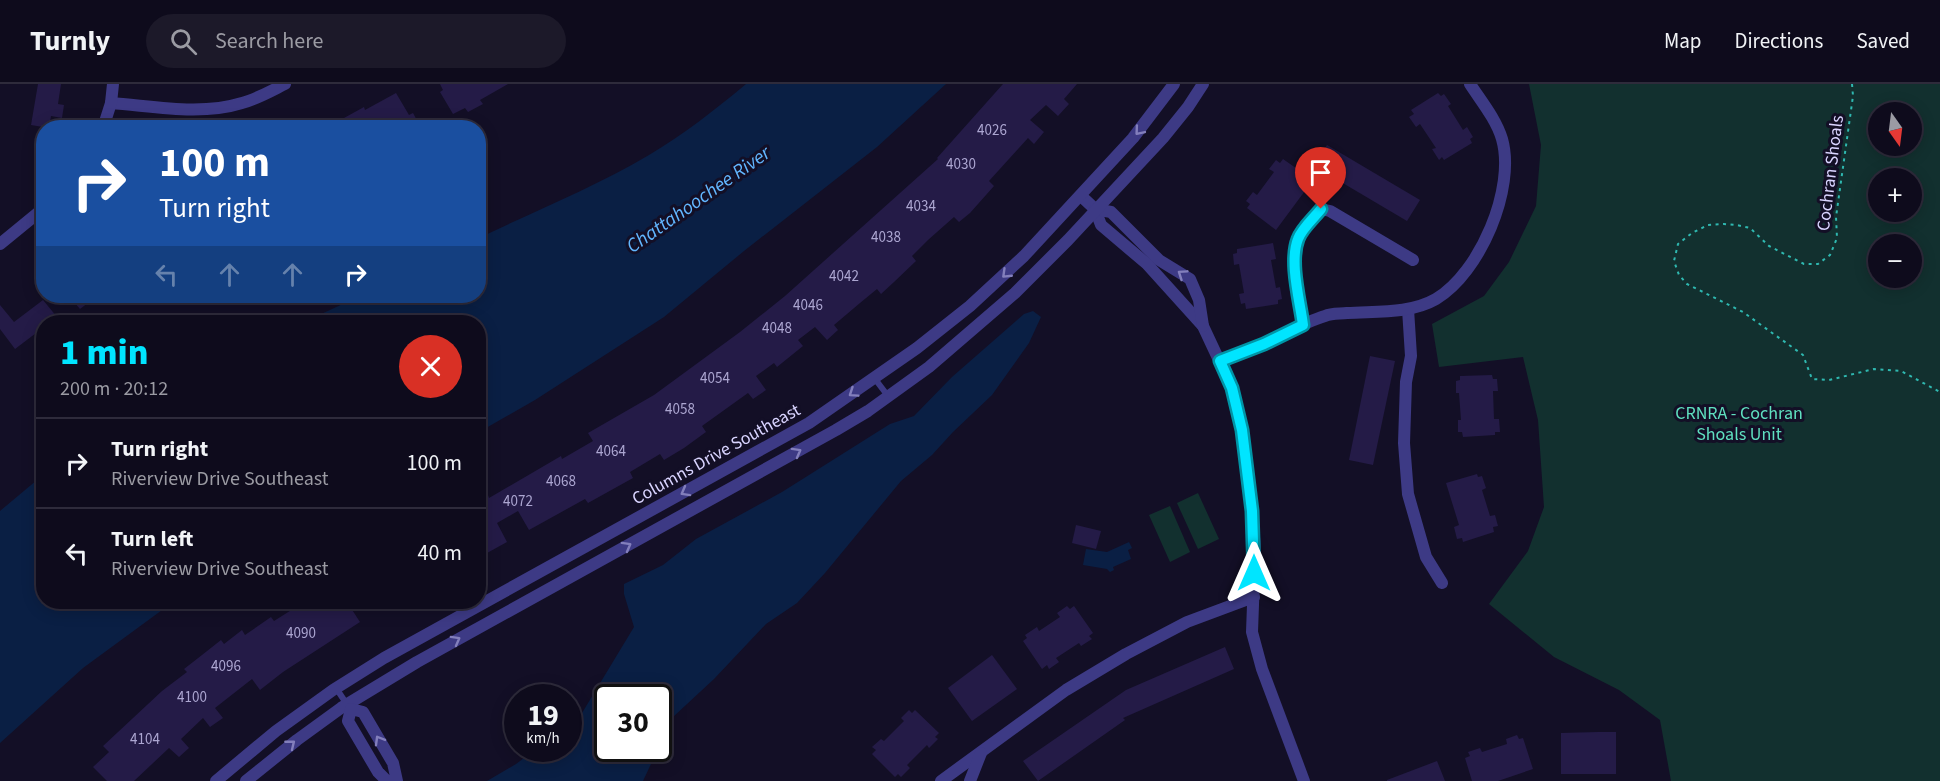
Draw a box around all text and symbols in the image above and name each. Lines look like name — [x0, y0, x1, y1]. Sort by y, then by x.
search box — [146, 14, 566, 68]
text: Turnly — [30, 21, 110, 61]
icon: search — [167, 25, 200, 58]
text: Search here — [215, 25, 324, 57]
text: Map — [1664, 26, 1702, 56]
text: Directions — [1735, 26, 1823, 56]
text: Saved — [1856, 26, 1910, 56]
north arrow — [1868, 102, 1922, 156]
map controls — [1868, 102, 1922, 288]
street label: Cochran Shoals — [1811, 114, 1850, 232]
house number: 4026 — [977, 120, 1007, 141]
one-way arrow — [1135, 124, 1146, 135]
text: 100 m — [159, 133, 270, 193]
water label: Chattahoochee River — [621, 139, 777, 260]
icon: right — [60, 144, 138, 222]
pin — [1295, 147, 1346, 209]
house number: 4030 — [946, 154, 976, 175]
icon: arrive — [1304, 156, 1337, 189]
button: + — [1868, 168, 1922, 222]
text: Turn right — [159, 189, 270, 228]
house number: 4034 — [906, 196, 936, 217]
house number: 4038 — [871, 227, 901, 248]
button: − — [1868, 234, 1922, 288]
icon: left — [150, 258, 183, 291]
icon: ahead — [213, 258, 246, 291]
icon: ahead — [276, 258, 309, 291]
icon: right — [339, 258, 372, 291]
house number: 4042 — [829, 266, 859, 287]
one-way arrow — [1003, 266, 1014, 277]
one-way arrow — [1177, 271, 1188, 282]
house number: 4046 — [793, 295, 823, 316]
house number: 4048 — [762, 318, 792, 339]
text: 1 min — [60, 327, 148, 378]
button: close — [399, 335, 462, 398]
house number: 4054 — [700, 368, 730, 389]
text: 200 m · 20:12 — [60, 375, 168, 403]
one-way arrow — [849, 386, 859, 398]
street label: Columns Drive Southeast — [628, 398, 805, 511]
house number: 4058 — [665, 399, 695, 420]
park label: CRNRA - Cochran Shoals Unit — [1675, 401, 1803, 447]
text: Turn right — [111, 433, 208, 465]
house number: 4064 — [596, 441, 626, 462]
icon: right — [60, 447, 93, 480]
text: 100 m — [407, 447, 462, 479]
one-way arrow — [791, 447, 802, 459]
text: Riverview Drive Southeast — [111, 465, 328, 493]
house number: 4068 — [546, 471, 576, 492]
one-way arrow — [680, 485, 691, 496]
house number: 4072 — [503, 491, 533, 512]
text: Turn left — [111, 523, 193, 555]
icon: left — [60, 537, 93, 570]
text: 40 m — [417, 537, 462, 569]
position arrow — [1222, 541, 1286, 605]
one-way arrow — [621, 542, 631, 553]
text: Riverview Drive Southeast — [111, 555, 328, 583]
house number: 4090 — [286, 623, 316, 644]
one-way arrow — [450, 636, 460, 647]
house number: 4096 — [211, 656, 241, 677]
speed limit sign: 30 — [594, 684, 672, 762]
house number: 4100 — [177, 687, 207, 708]
text: 19 — [527, 694, 559, 737]
text: km/h — [526, 728, 560, 749]
house number: 4104 — [130, 729, 160, 750]
one-way arrow — [375, 736, 387, 746]
one-way arrow — [285, 741, 296, 752]

